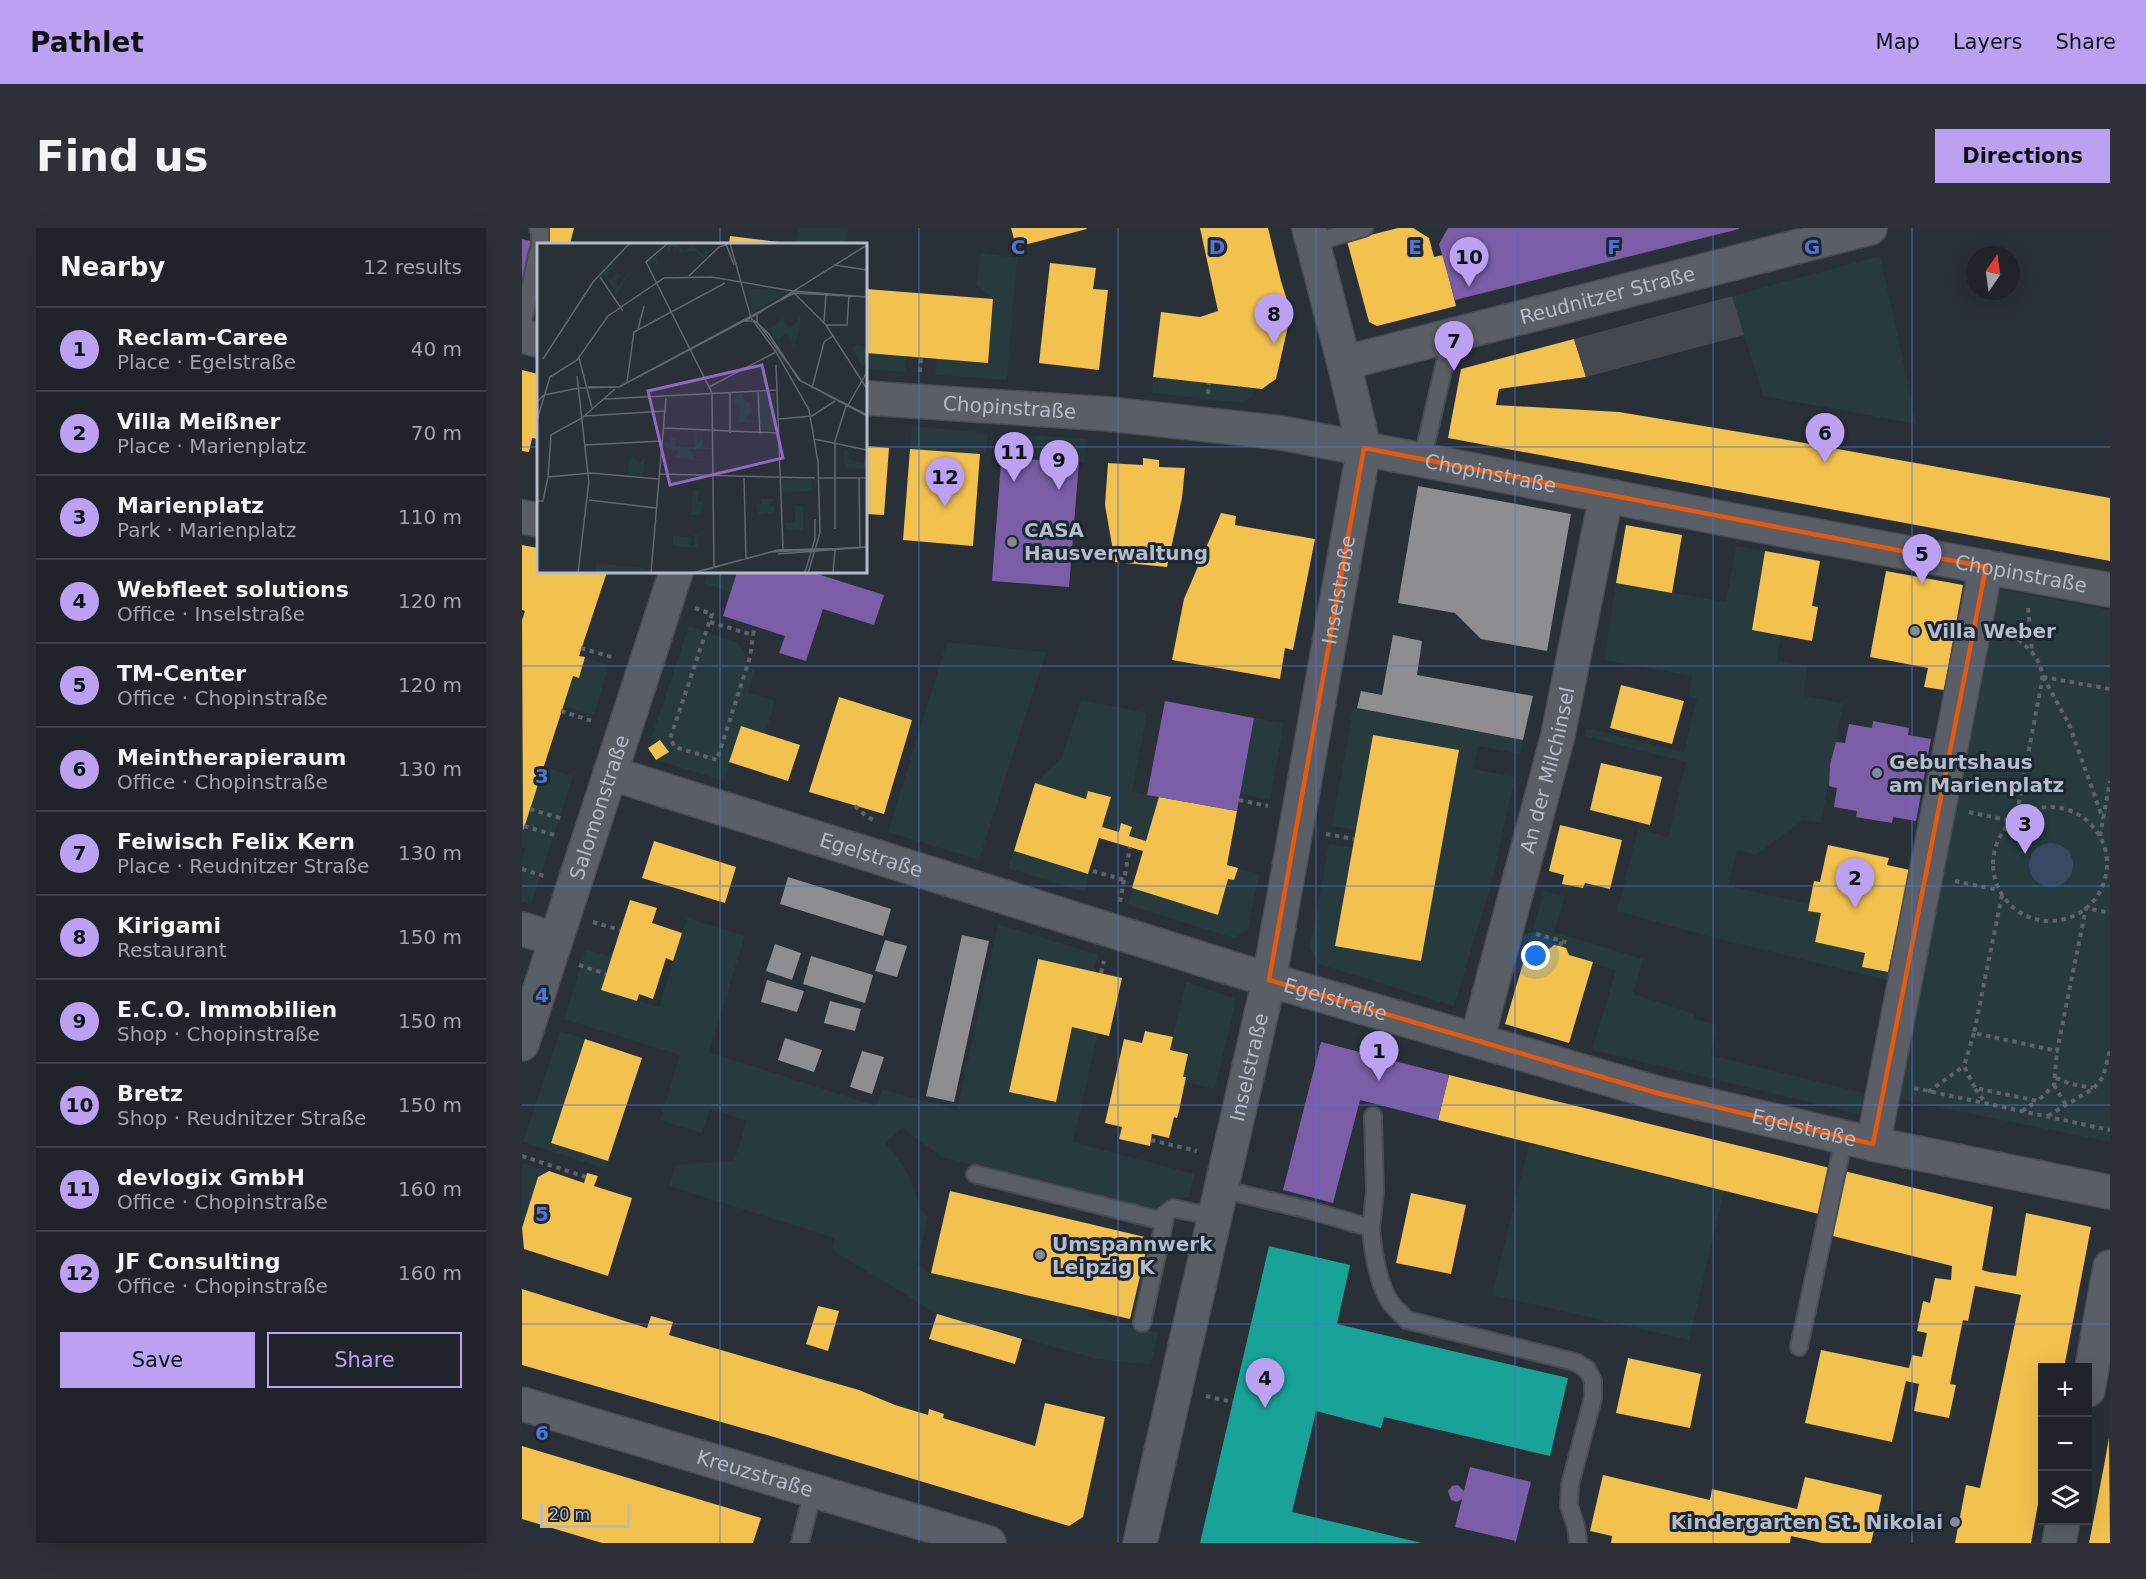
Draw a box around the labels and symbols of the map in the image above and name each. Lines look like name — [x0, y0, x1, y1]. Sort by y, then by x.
text: C — [1011, 235, 1025, 259]
text: D — [1209, 235, 1225, 259]
text: E — [1408, 235, 1422, 259]
text: F — [1607, 235, 1621, 259]
text: G — [1804, 235, 1820, 259]
pin: 10 — [1450, 238, 1488, 287]
inset map — [537, 243, 867, 573]
north arrow — [1966, 246, 2020, 300]
street label: Reudnitzer Straße — [1517, 261, 1698, 329]
pin: 8 — [1254, 294, 1293, 344]
pin: 7 — [1434, 322, 1474, 371]
street label: Chopinstraße — [942, 391, 1077, 424]
pin: 6 — [1806, 414, 1844, 463]
pin: 11 — [994, 432, 1034, 482]
pin: 9 — [1040, 440, 1078, 490]
street label: Chopinstraße — [1423, 449, 1558, 498]
pin: 12 — [926, 458, 964, 507]
place label: CASA Hausverwaltung — [1024, 518, 1208, 565]
street label: Inselstraße — [1317, 533, 1360, 646]
pin: 5 — [1902, 534, 1942, 584]
marker: CASA Hausverwaltung — [1005, 535, 1019, 549]
street label: Chopinstraße — [1953, 550, 2089, 598]
place label: Villa Weber — [1927, 619, 2056, 643]
marker: Villa Weber — [1908, 624, 1922, 638]
street label: An der Milchinsel — [1515, 685, 1579, 856]
street label: Salomonstraße — [564, 732, 634, 883]
place label: Geburtshaus am Marienplatz — [1889, 750, 2064, 797]
text: 3 — [535, 764, 549, 788]
marker: Geburtshaus am Marienplatz — [1870, 766, 1884, 780]
pin: 3 — [2006, 804, 2044, 854]
street label: Egelstraße — [817, 828, 926, 883]
pin: 2 — [1836, 858, 1874, 908]
your location — [1521, 941, 1550, 970]
street label: Egelstraße — [1281, 973, 1390, 1026]
text: 4 — [535, 983, 549, 1007]
street label: Inselstraße — [1225, 1011, 1273, 1124]
pin: 1 — [1360, 1032, 1398, 1081]
street label: Egelstraße — [1749, 1104, 1859, 1152]
text: 5 — [535, 1202, 549, 1226]
place label: Umspannwerk Leipzig K — [1052, 1232, 1213, 1279]
marker: Umspannwerk Leipzig K — [1033, 1248, 1047, 1262]
pin: 4 — [1246, 1358, 1284, 1408]
text: 6 — [535, 1421, 549, 1445]
street label: Kreuzstraße — [694, 1445, 816, 1502]
scale bar — [540, 1501, 630, 1528]
place label: Kindergarten St. Nikolai — [1671, 1510, 1943, 1534]
marker: Kindergarten St. Nikolai — [1948, 1515, 1962, 1529]

